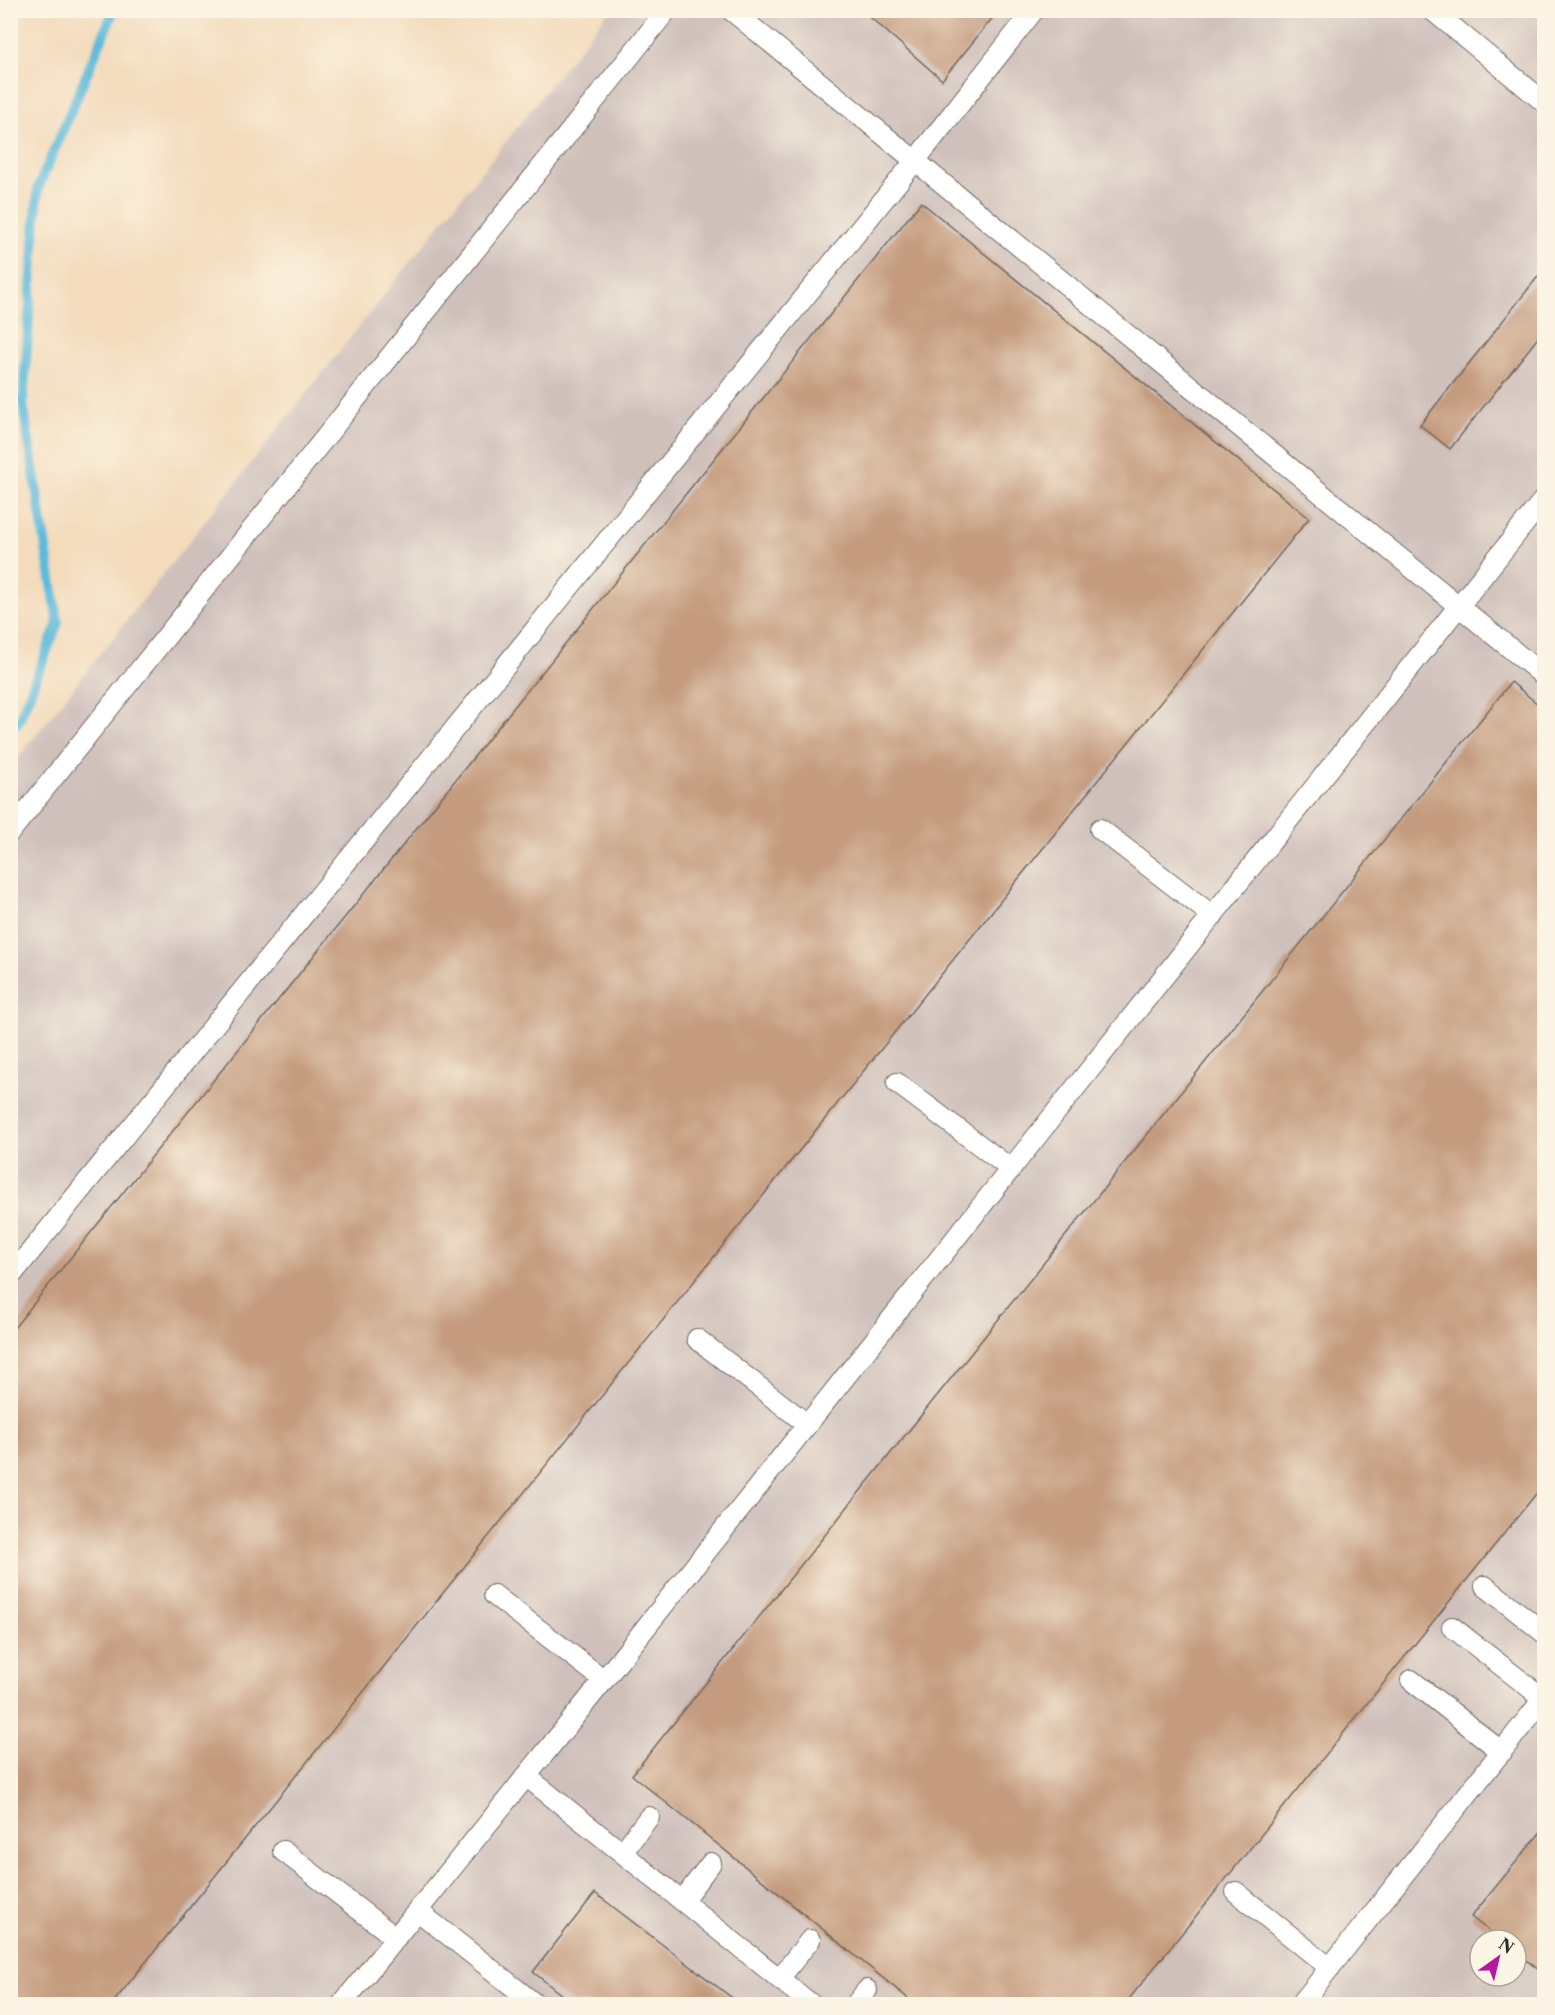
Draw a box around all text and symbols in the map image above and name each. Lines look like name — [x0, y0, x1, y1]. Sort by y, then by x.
north arrow — [1468, 1928, 1528, 1988]
text: N — [1495, 1933, 1518, 1958]

